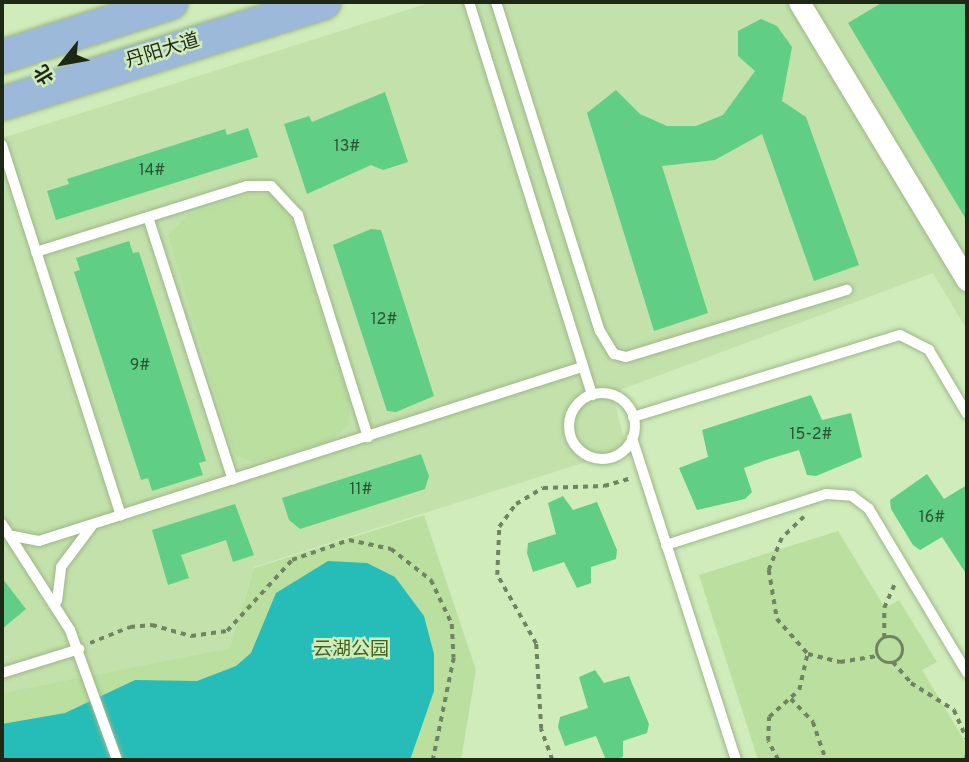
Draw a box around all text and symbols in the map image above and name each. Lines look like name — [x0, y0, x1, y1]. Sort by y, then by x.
north arrow — [28, 28, 98, 98]
street label: 丹阳大道 — [123, 30, 203, 74]
text: 北 — [30, 59, 60, 88]
house number: 13# — [334, 137, 360, 157]
house number: 14# — [139, 161, 165, 181]
house number: 12# — [371, 310, 397, 330]
house number: 9# — [130, 356, 150, 376]
house number: 15-2# — [789, 425, 833, 445]
house number: 11# — [350, 480, 372, 500]
house number: 16# — [919, 508, 945, 528]
park label: 云湖公园 — [313, 640, 389, 662]

